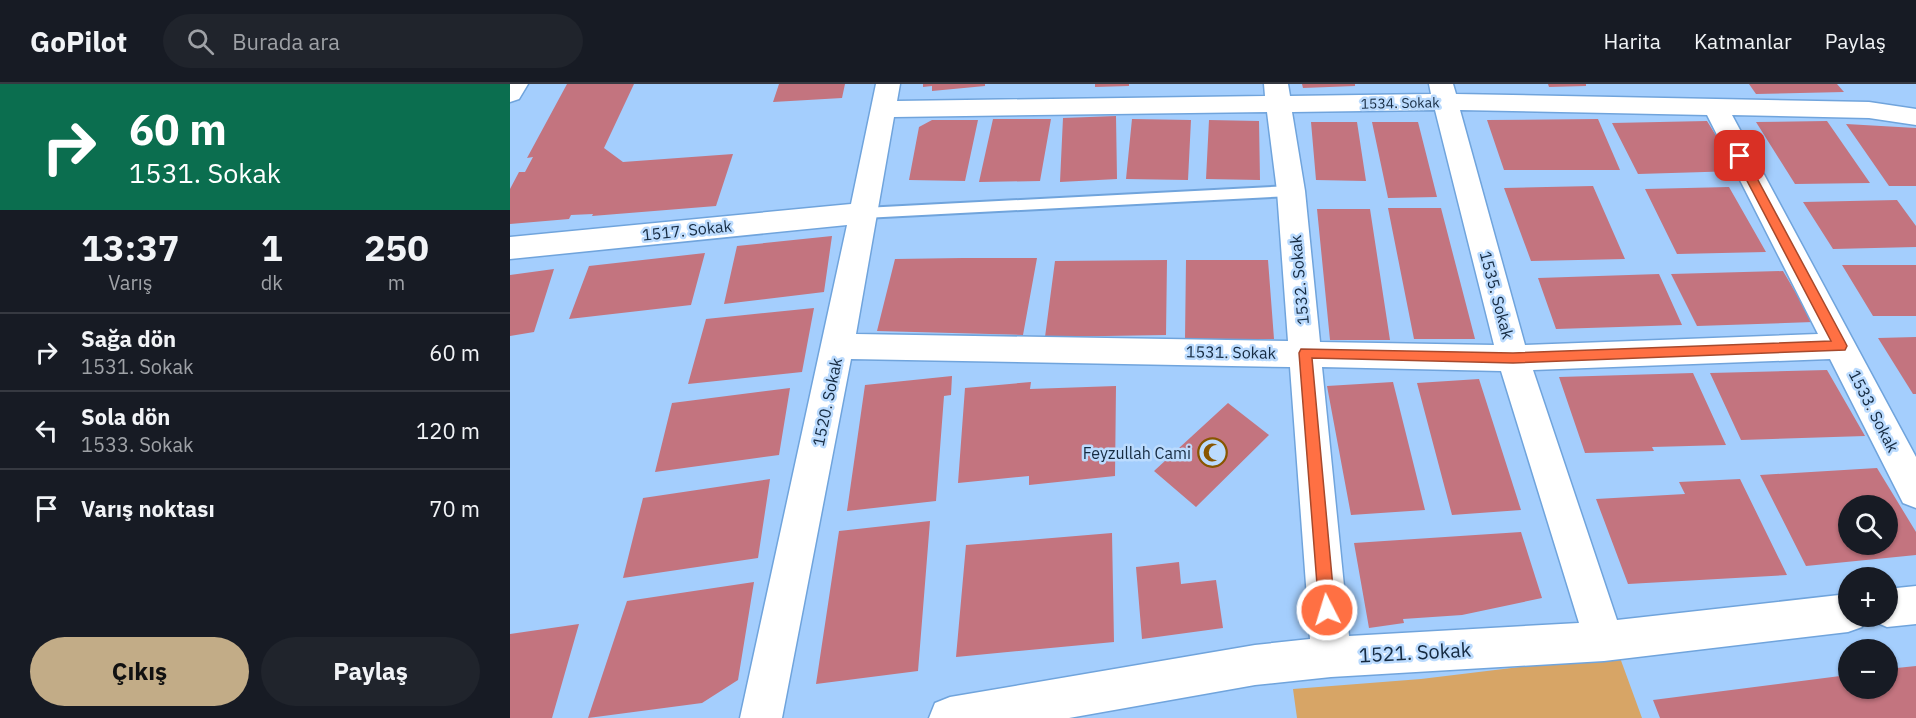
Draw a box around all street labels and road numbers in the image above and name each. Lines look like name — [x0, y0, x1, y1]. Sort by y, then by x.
street label: 1534. Sokak — [1360, 93, 1440, 113]
street label: 1517. Sokak — [641, 215, 733, 245]
street label: 1532. Sokak — [1285, 234, 1313, 326]
street label: 1535. Sokak — [1476, 249, 1518, 342]
street label: 1531. Sokak — [1186, 341, 1277, 363]
street label: 1520. Sokak — [808, 355, 846, 448]
street label: 1533. Sokak — [1845, 366, 1904, 456]
street label: 1521. Sokak — [1358, 636, 1472, 668]

